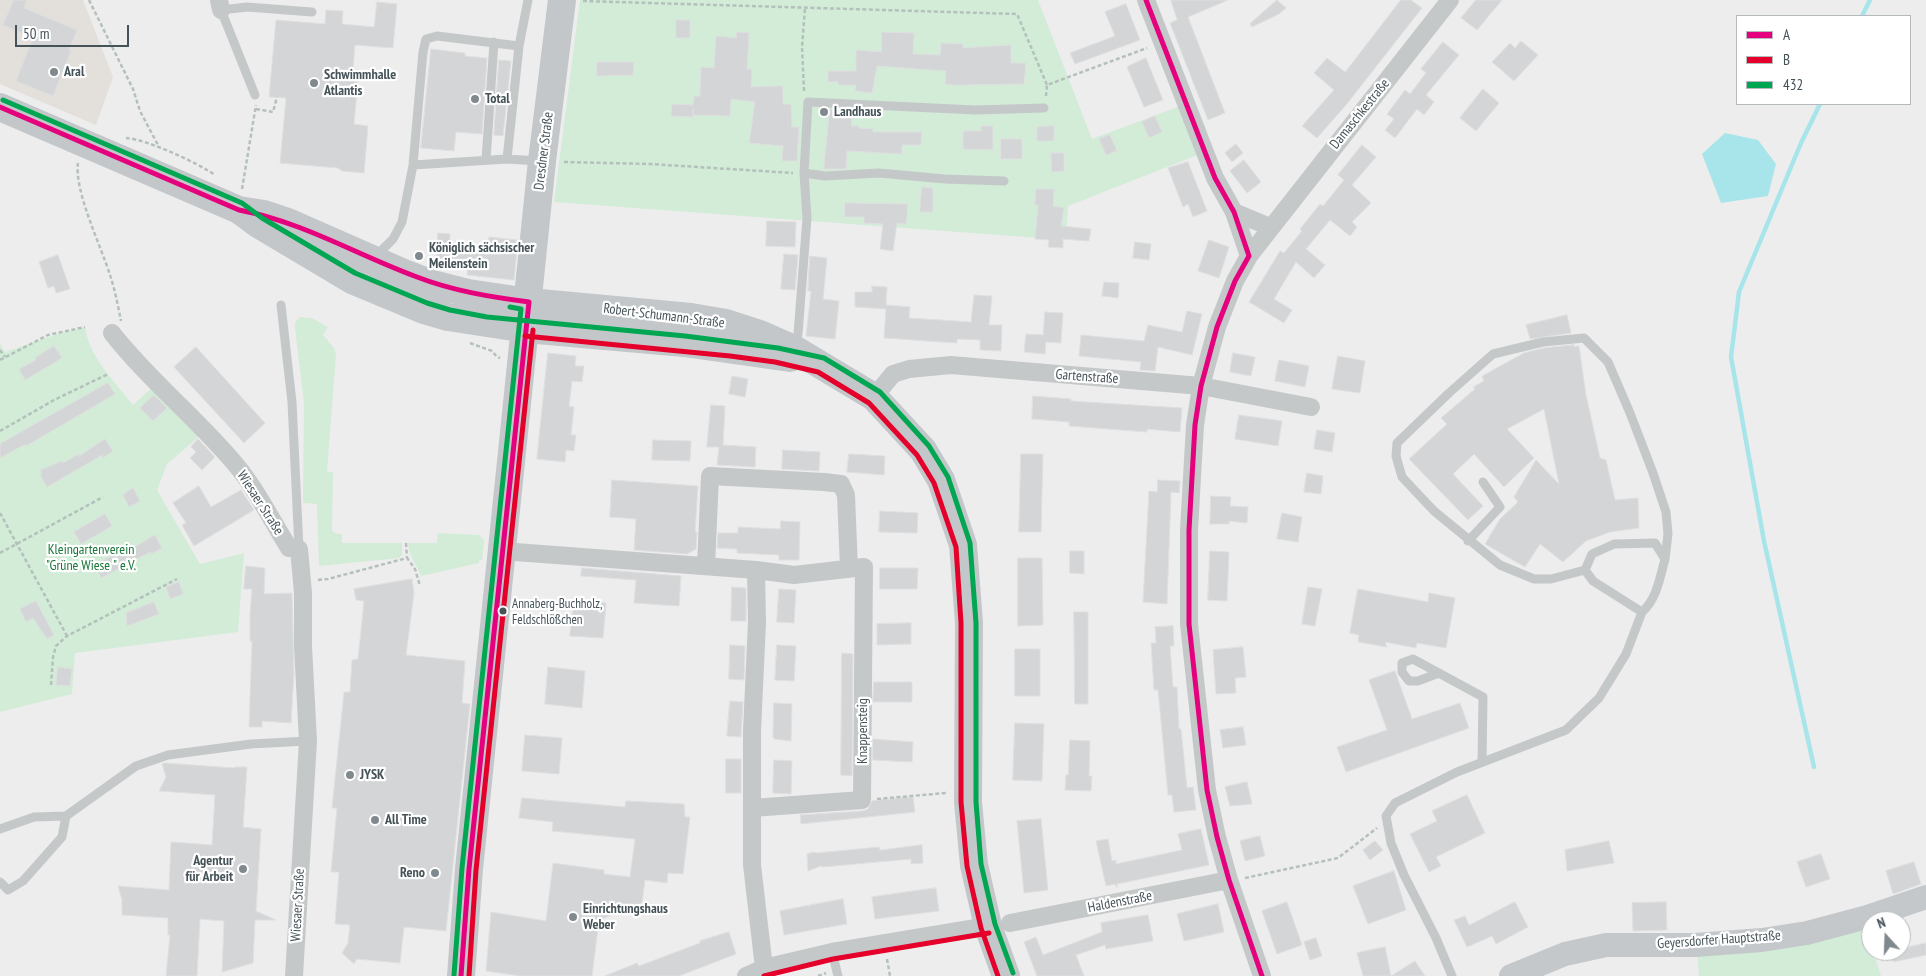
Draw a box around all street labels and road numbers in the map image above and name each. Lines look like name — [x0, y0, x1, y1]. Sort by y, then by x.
street label: Damaschkestraße — [1327, 76, 1393, 152]
street label: Dresdner Straße — [531, 111, 557, 191]
street label: Robert-Schumann-Straße — [602, 300, 726, 332]
street label: Gartenstraße — [1055, 366, 1119, 388]
street label: Wiesaer Straße — [233, 468, 287, 538]
street label: Knappensteig — [855, 698, 871, 764]
street label: Wiesaer Straße — [288, 868, 308, 942]
street label: Haldenstraße — [1087, 888, 1153, 916]
street label: Geyersdorfer Hauptstraße — [1657, 927, 1781, 953]

